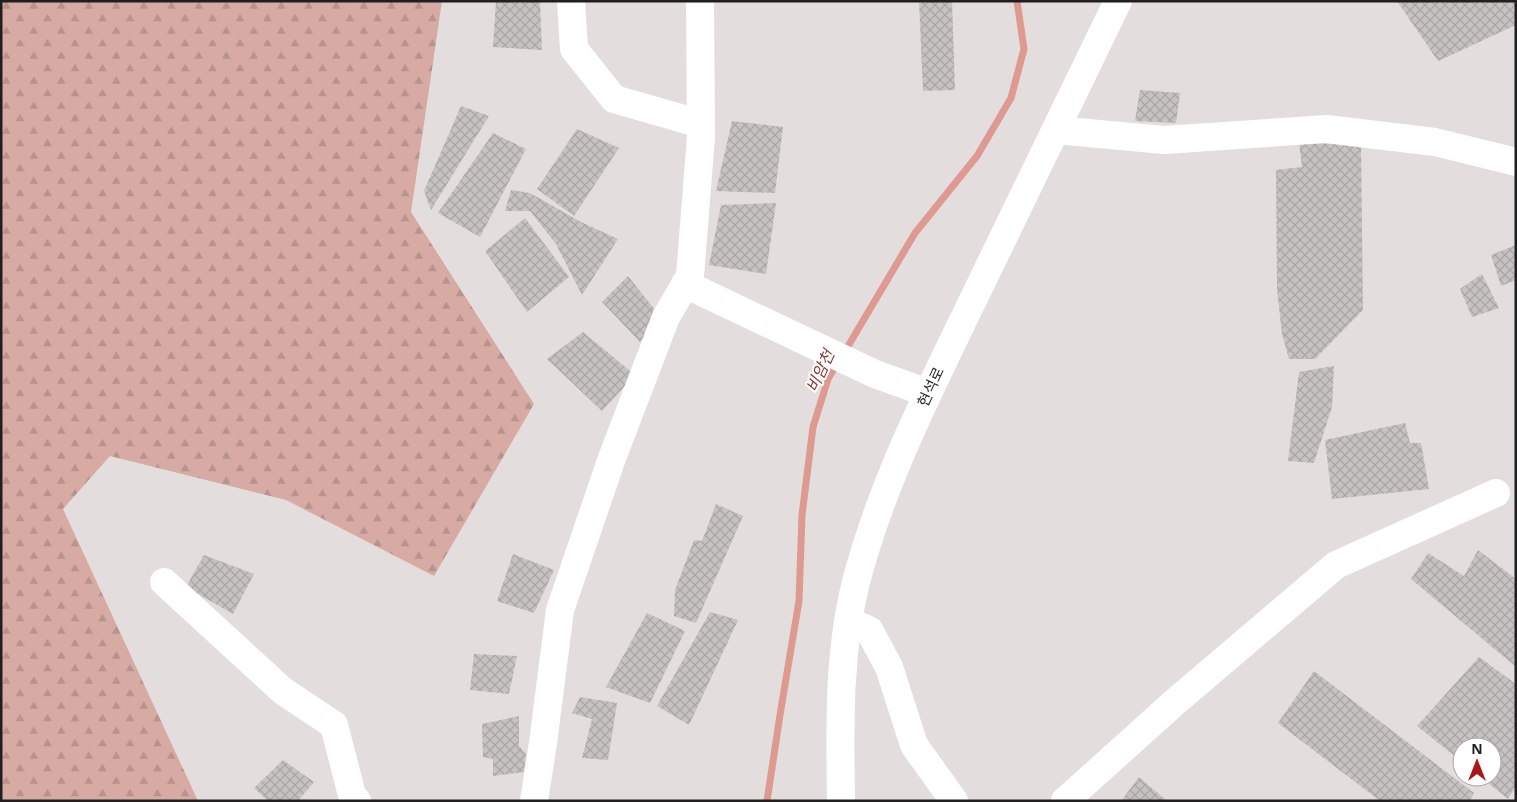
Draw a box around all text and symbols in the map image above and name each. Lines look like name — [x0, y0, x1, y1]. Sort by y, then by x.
water label: 비암천 — [801, 344, 840, 396]
street label: 현석로 — [912, 364, 948, 410]
north arrow — [1452, 737, 1502, 787]
text: N — [1471, 739, 1483, 758]

